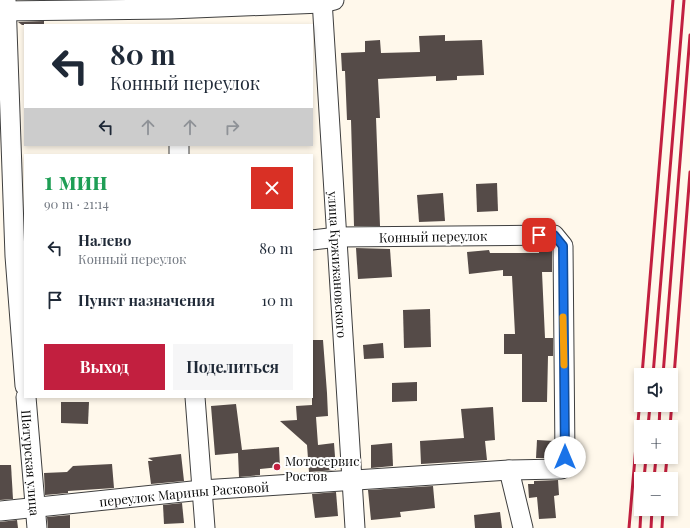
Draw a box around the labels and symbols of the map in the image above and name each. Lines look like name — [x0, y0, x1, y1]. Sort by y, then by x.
street label: улица Кржижановского — [325, 190, 352, 338]
pin — [522, 218, 556, 252]
street label: Конный переулок — [379, 227, 488, 245]
street label: Шатурская улица — [19, 409, 44, 517]
position arrow — [544, 436, 586, 478]
place label: Мотосервис Ростов — [285, 452, 360, 484]
marker: Мотосервис Ростов — [272, 462, 282, 472]
street label: переулок Марины Расковой — [98, 477, 270, 509]

